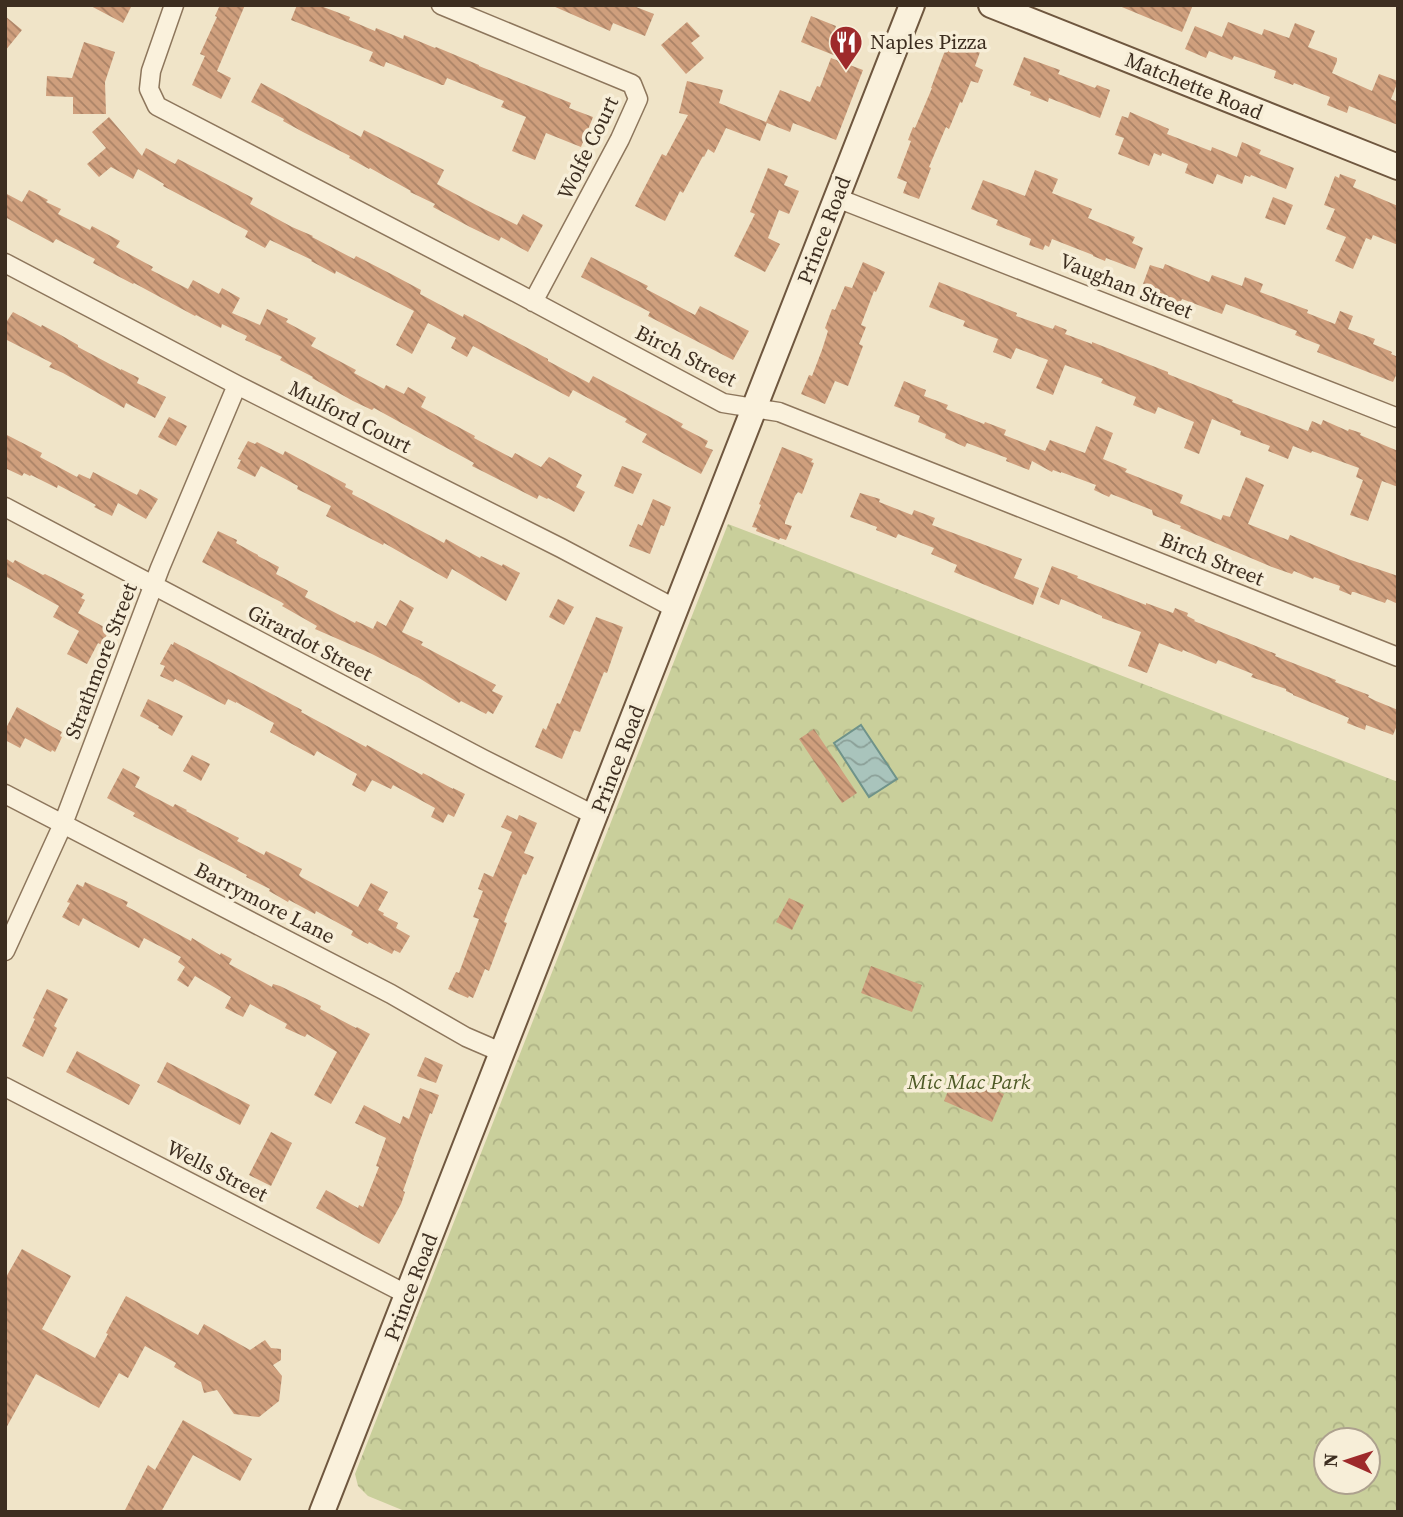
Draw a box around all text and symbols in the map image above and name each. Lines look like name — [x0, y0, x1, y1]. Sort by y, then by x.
restaurant icon: Naples Pizza — [827, 23, 865, 72]
place label: Naples Pizza — [870, 27, 987, 56]
street label: Matchette Road — [1121, 45, 1268, 126]
street label: Wolfe Court — [550, 91, 625, 204]
street label: Prince Road — [790, 172, 857, 288]
street label: Vaughan Street — [1055, 246, 1197, 325]
street label: Birch Street — [631, 318, 742, 394]
street label: Mulford Court — [284, 373, 417, 460]
street label: Birch Street — [1156, 524, 1269, 593]
street label: Strathmore Street — [57, 578, 144, 743]
street label: Girardot Street — [243, 597, 378, 688]
street label: Prince Road — [584, 701, 651, 817]
street label: Barrymore Lane — [190, 855, 340, 950]
park label: Mic Mac Park — [907, 1067, 1031, 1096]
street label: Wells Street — [162, 1133, 273, 1209]
street label: Prince Road — [377, 1229, 444, 1345]
north arrow — [1312, 1426, 1382, 1496]
text: N — [1317, 1452, 1343, 1468]

